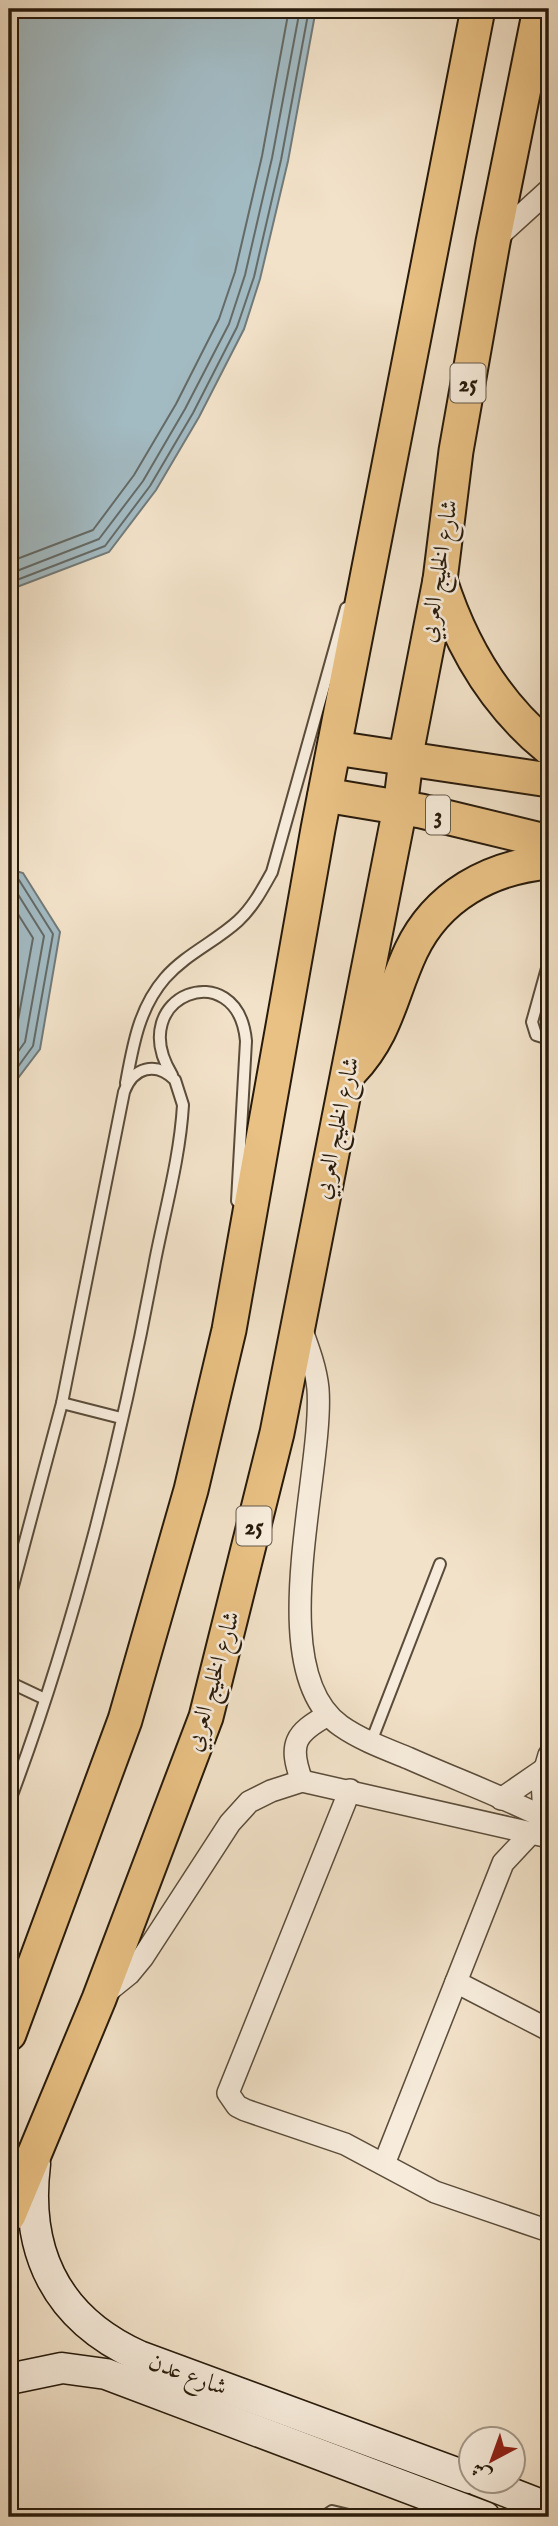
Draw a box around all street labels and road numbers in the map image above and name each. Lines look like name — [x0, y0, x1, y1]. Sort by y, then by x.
road number: 25 — [450, 364, 486, 402]
street label: شارع الخليج العربي — [413, 497, 470, 646]
road number: 3 — [426, 796, 450, 834]
street label: شارع الخليج العربي — [307, 1054, 372, 1203]
road number: 25 — [236, 1506, 272, 1546]
street label: شارع الخليج العربي — [179, 1608, 252, 1756]
street label: شارع عدن — [143, 2347, 231, 2407]

